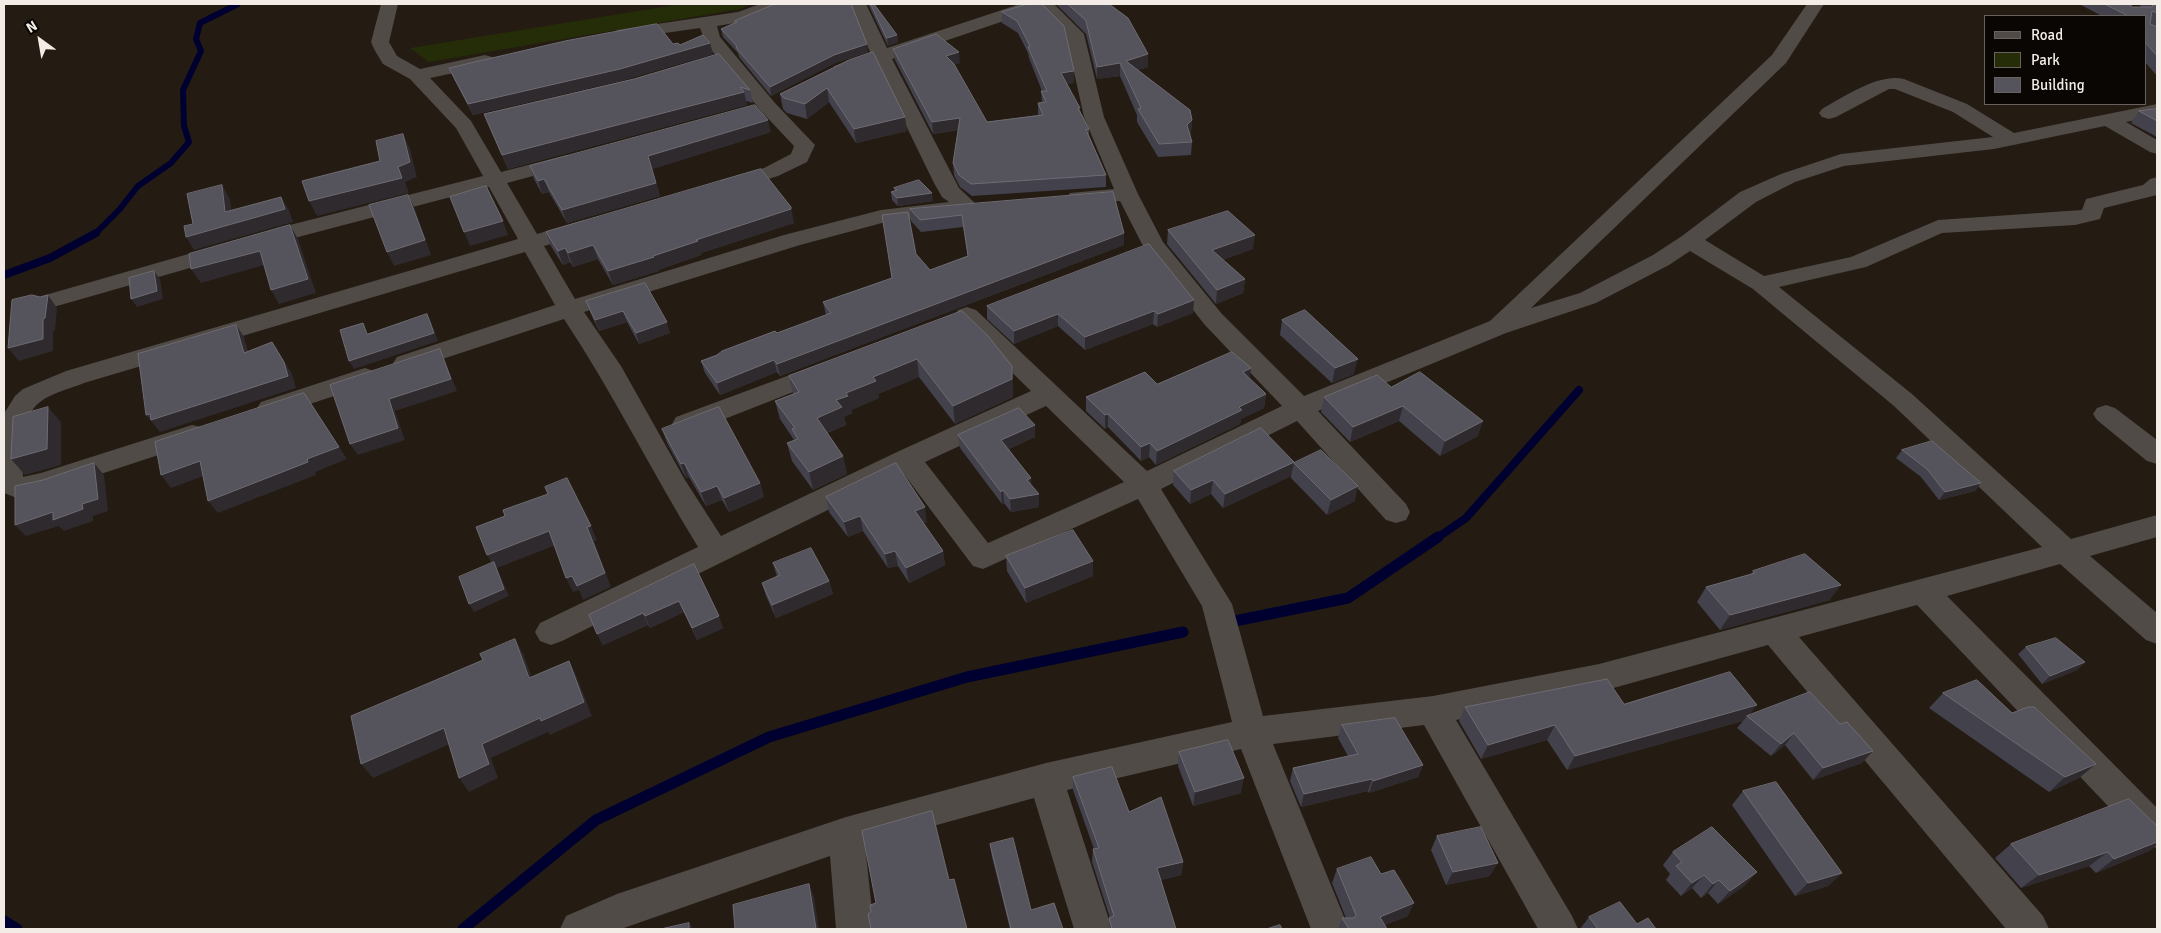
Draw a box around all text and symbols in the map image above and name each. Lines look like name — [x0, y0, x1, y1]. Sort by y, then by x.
north arrow — [15, 15, 65, 65]
legend — [1984, 15, 2146, 105]
text: N — [23, 17, 40, 37]
text: Road — [2031, 26, 2063, 44]
text: Park — [2031, 51, 2060, 69]
text: Building — [2031, 76, 2085, 94]

